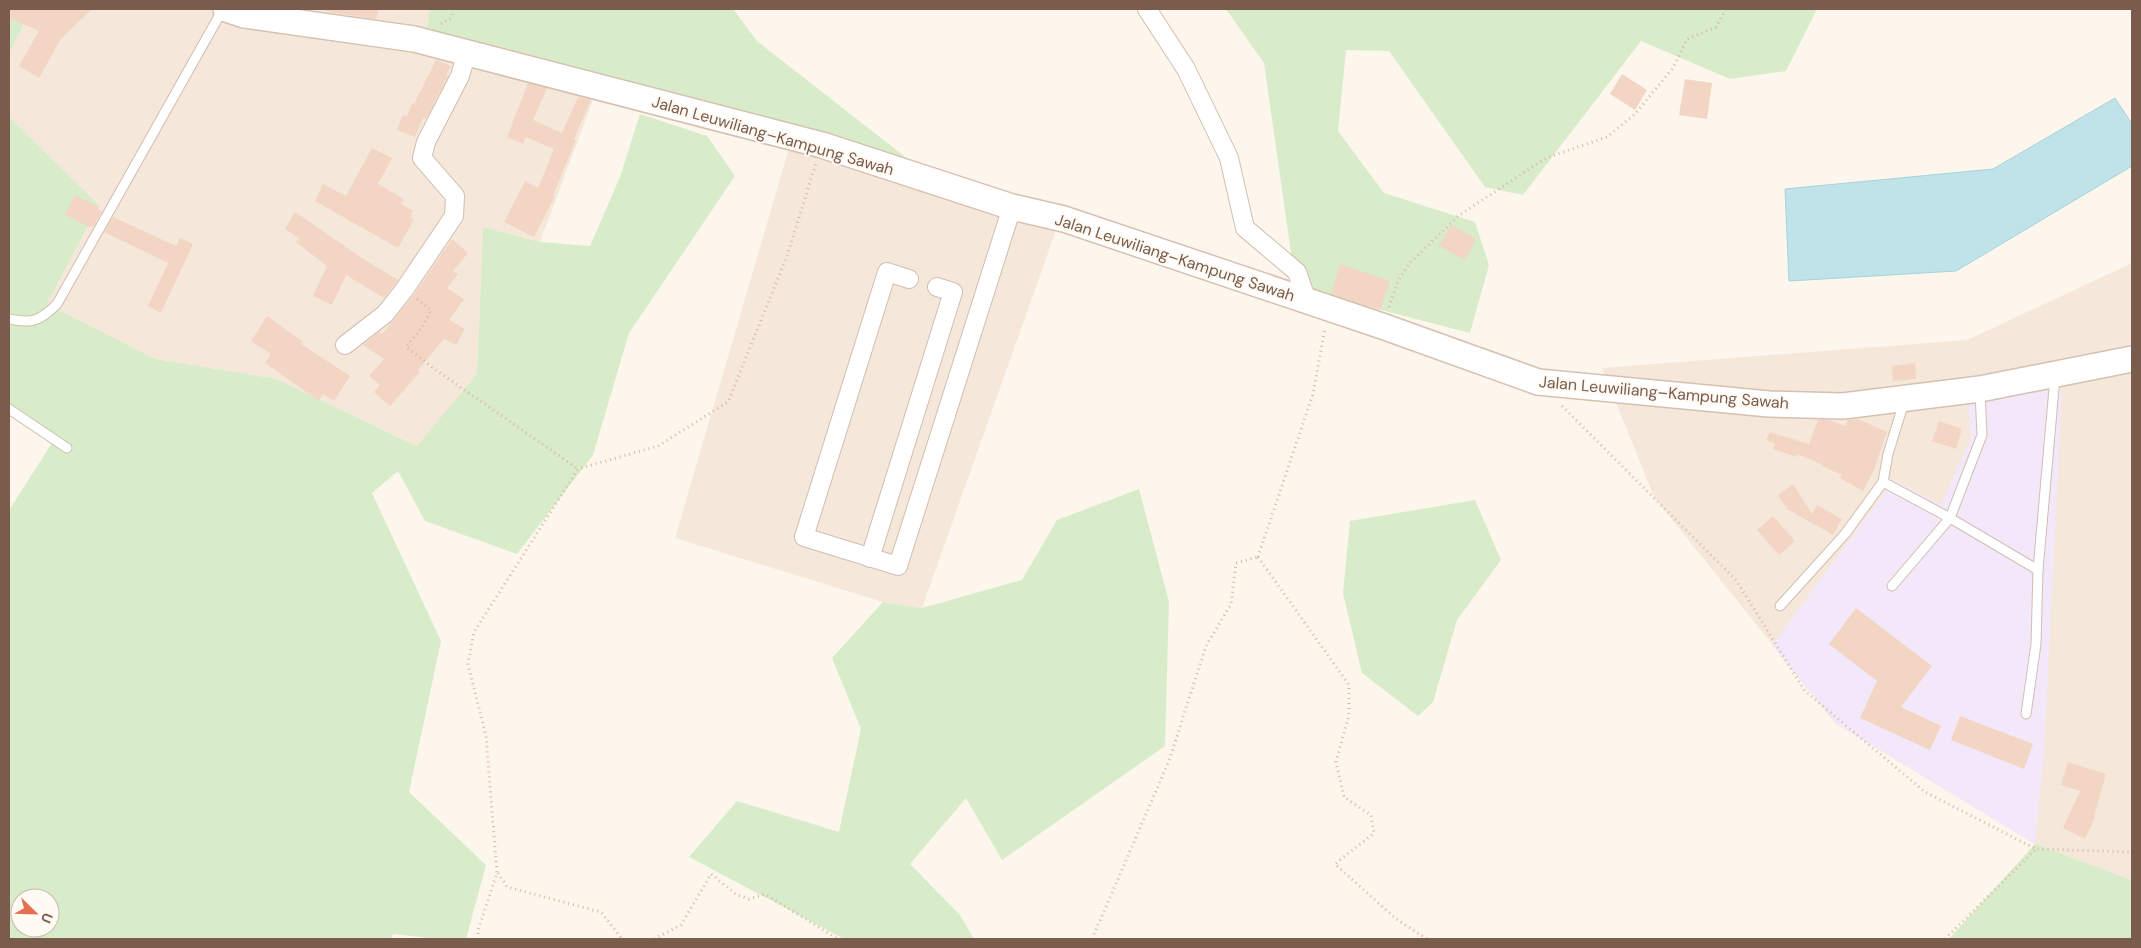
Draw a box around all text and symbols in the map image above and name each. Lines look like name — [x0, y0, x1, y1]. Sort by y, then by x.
street label: Jalan Leuwiliang–Kampung Sawah — [649, 91, 896, 180]
street label: Jalan Leuwiliang–Kampung Sawah — [1052, 209, 1297, 306]
street label: Jalan Leuwiliang–Kampung Sawah — [1538, 371, 1790, 414]
north arrow — [10, 888, 60, 938]
text: U — [37, 910, 57, 926]

